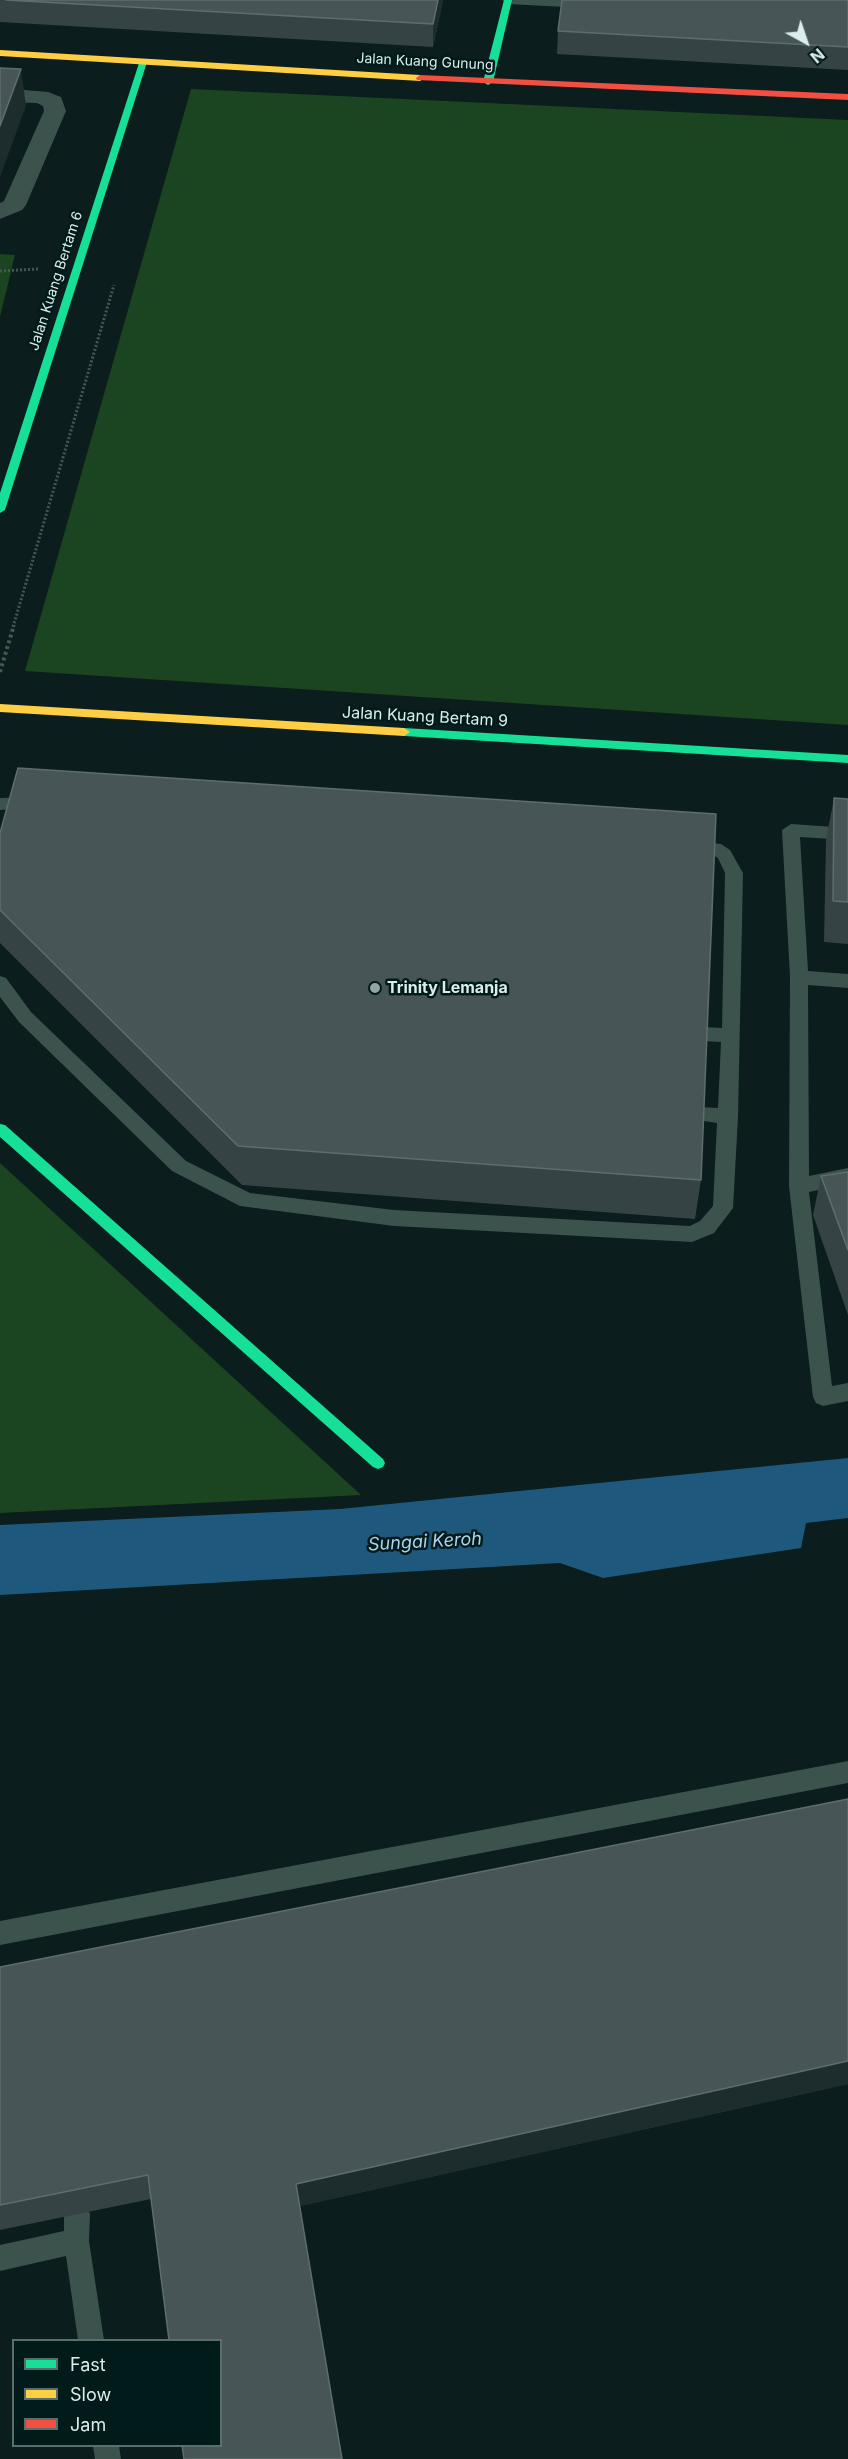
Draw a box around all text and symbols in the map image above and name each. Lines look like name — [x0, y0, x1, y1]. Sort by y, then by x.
north arrow — [776, 12, 836, 72]
text: N — [806, 44, 829, 67]
street label: Jalan Kuang Gunung — [356, 50, 494, 74]
street label: Jalan Kuang Bertam 6 — [26, 209, 86, 353]
street label: Jalan Kuang Bertam 9 — [342, 703, 508, 731]
place label: Trinity Lemanja — [387, 978, 508, 998]
marker: Trinity Lemanja — [368, 981, 382, 995]
water label: Sungai Keroh — [368, 1528, 482, 1556]
legend — [12, 2339, 222, 2447]
text: Fast — [70, 2354, 106, 2375]
text: Slow — [70, 2384, 111, 2405]
text: Jam — [70, 2414, 106, 2435]

